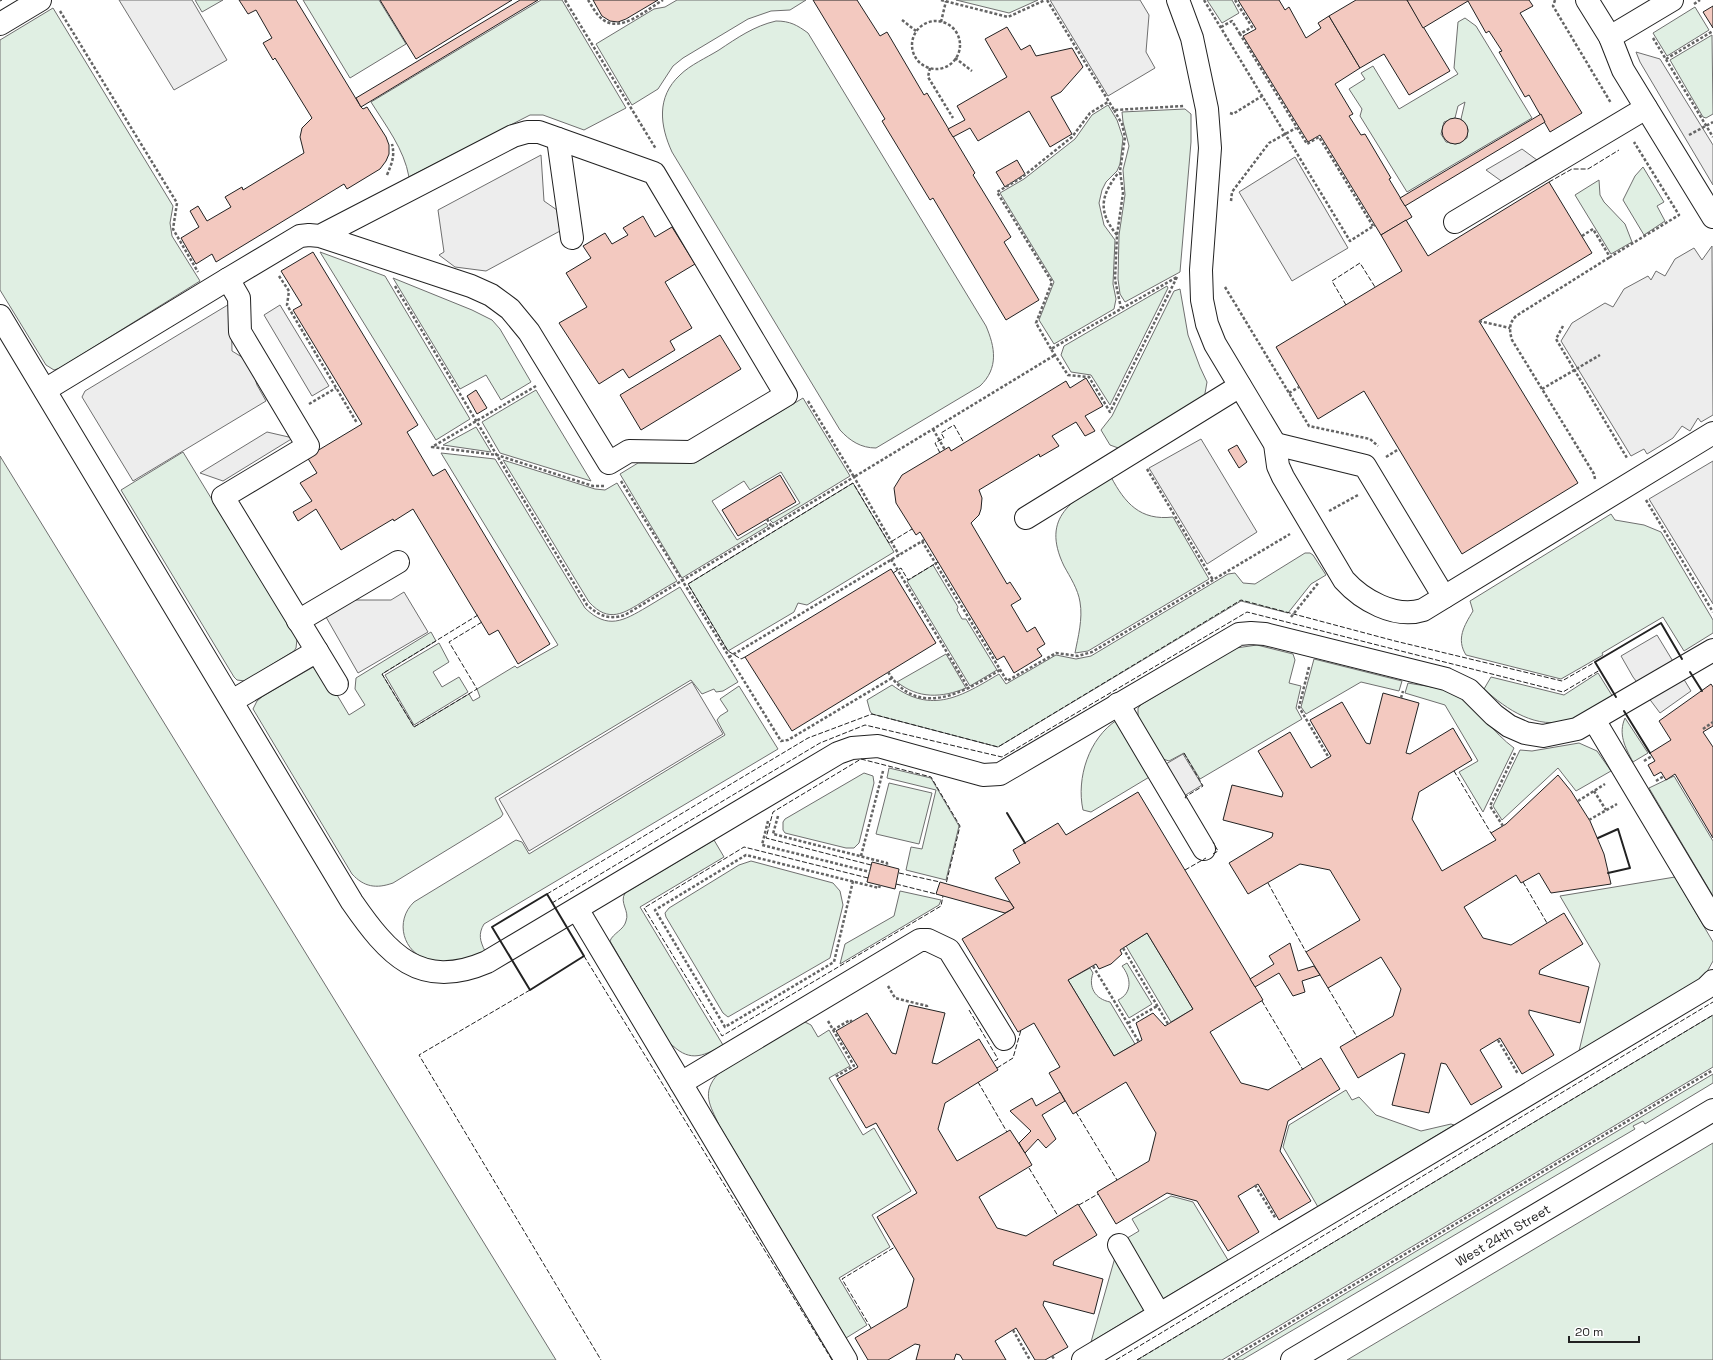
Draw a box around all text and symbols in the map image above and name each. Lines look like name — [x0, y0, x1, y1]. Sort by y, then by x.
street label: West 24th Street — [1452, 1201, 1554, 1270]
scale bar — [1569, 1318, 1639, 1344]
text: 20 m — [1575, 1324, 1603, 1340]

